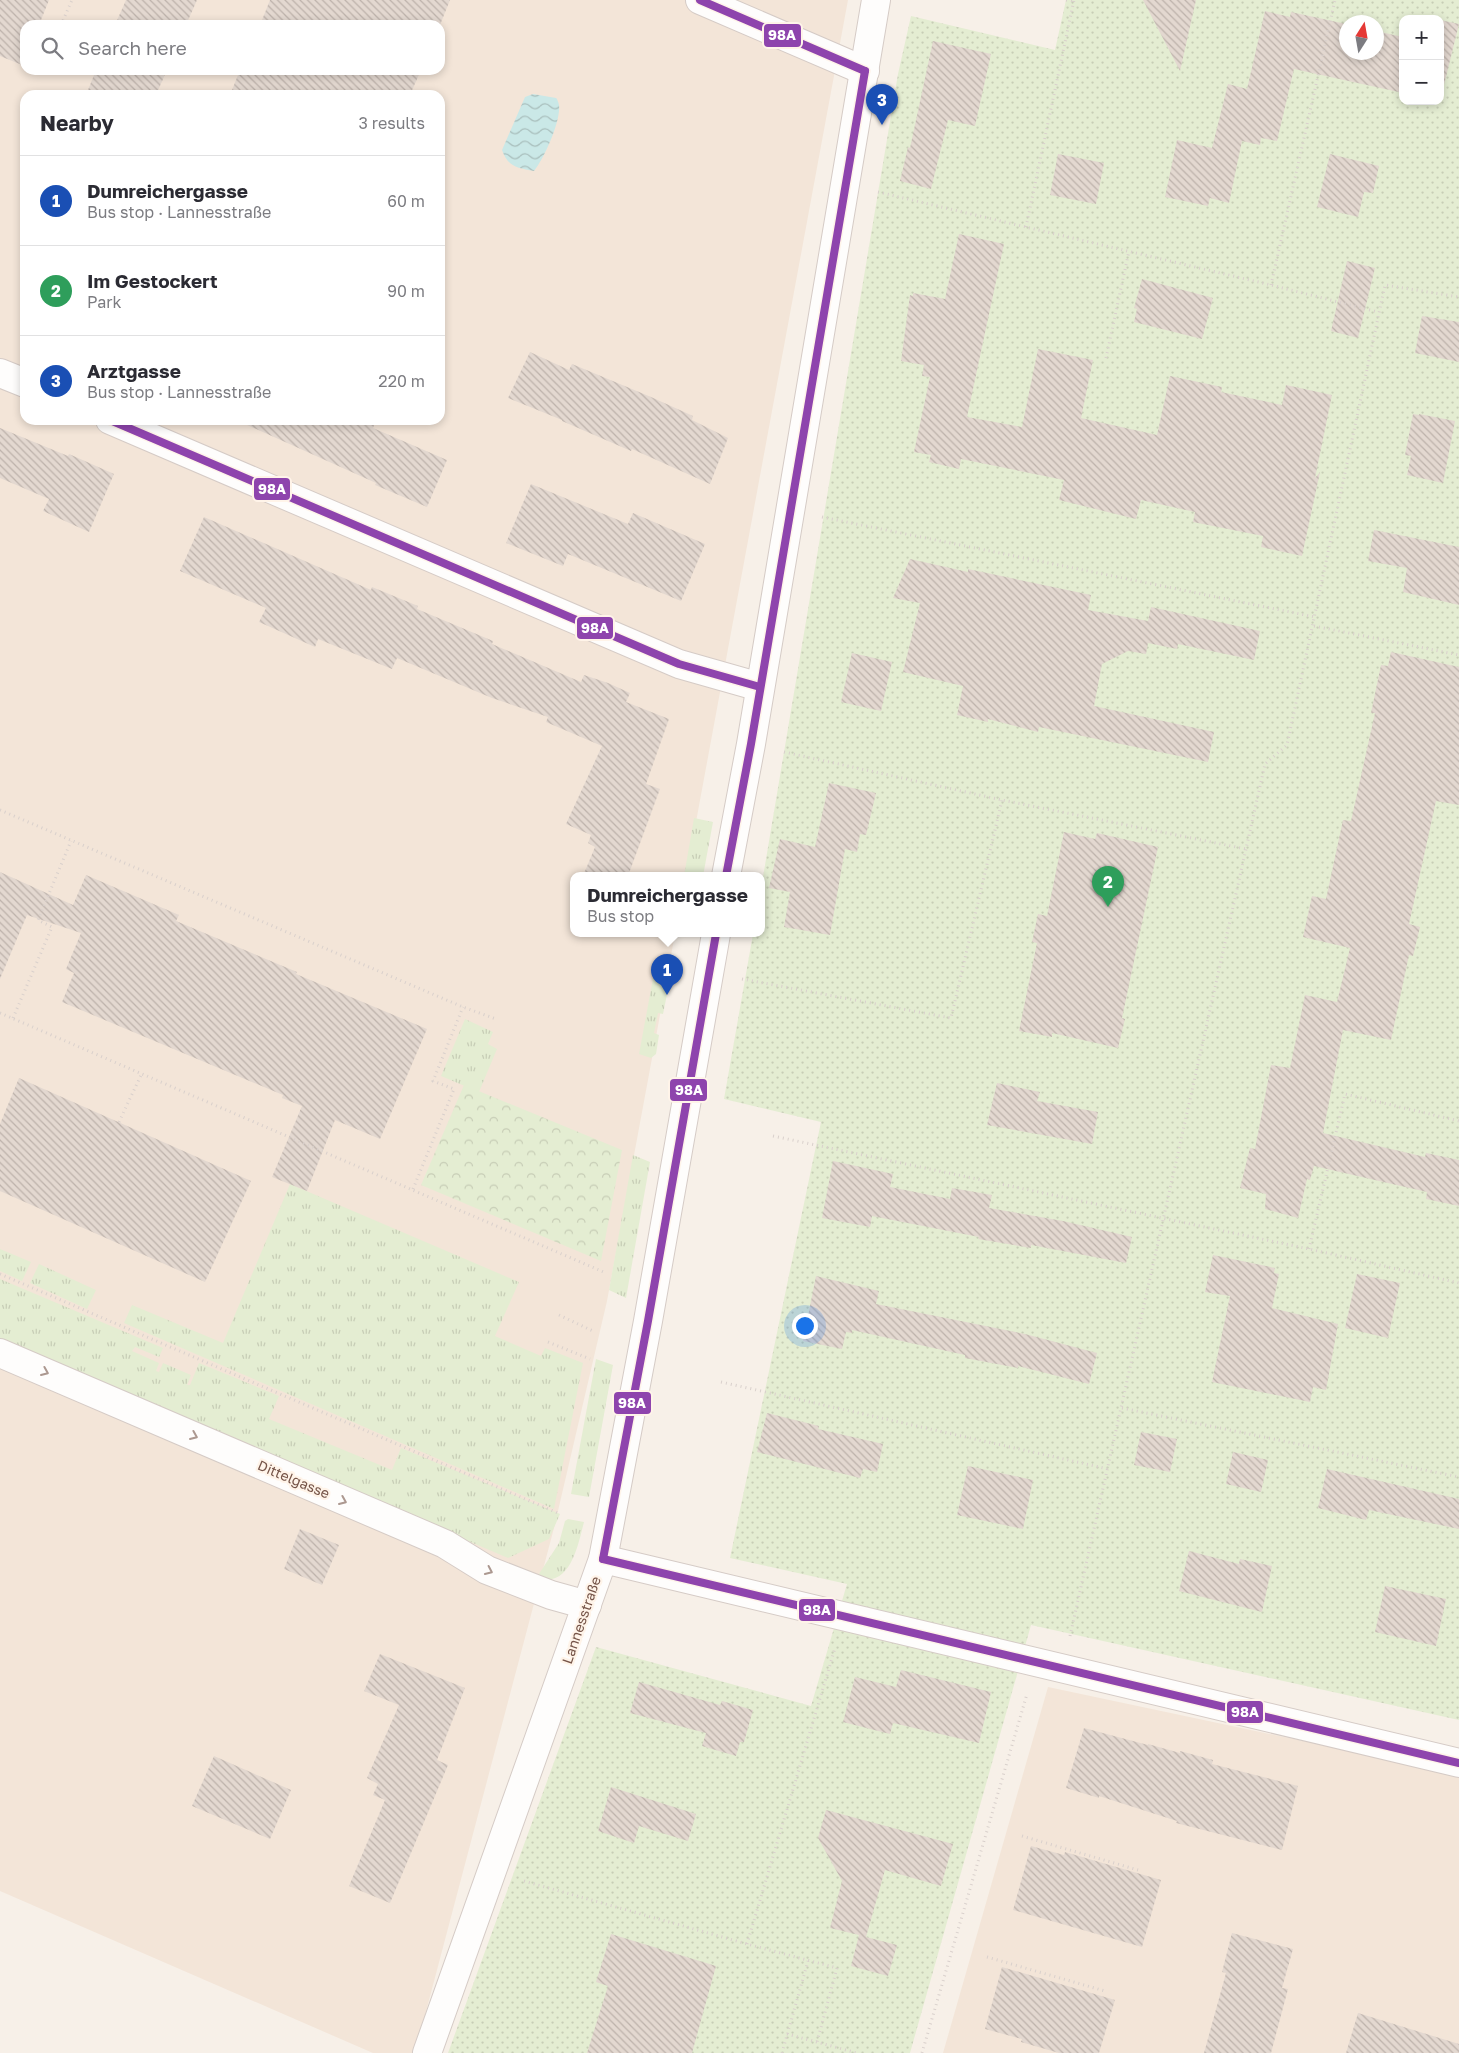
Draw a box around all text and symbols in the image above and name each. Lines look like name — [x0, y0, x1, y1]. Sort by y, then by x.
north arrow — [1339, 15, 1384, 60]
map controls — [1399, 15, 1444, 105]
button: + — [1399, 15, 1444, 60]
search box — [20, 20, 445, 75]
line badge: 98A — [763, 23, 802, 48]
text: 98A — [768, 26, 796, 43]
icon: search — [38, 34, 66, 62]
text: Search here — [78, 36, 187, 59]
button: − — [1399, 60, 1444, 105]
pin: 3 — [866, 84, 898, 125]
text: Nearby — [40, 110, 114, 136]
text: 3 results — [358, 113, 425, 133]
text: Dumreichergasse — [87, 179, 248, 202]
text: 1 — [52, 191, 60, 211]
text: 60 m — [387, 191, 425, 211]
text: Bus stop · Lannesstraße — [87, 202, 271, 222]
text: Im Gestockert — [87, 269, 218, 292]
text: 2 — [51, 281, 61, 301]
text: 90 m — [387, 281, 425, 301]
text: Park — [87, 292, 122, 312]
text: Arztgasse — [87, 359, 181, 382]
text: 3 — [51, 371, 61, 391]
text: 220 m — [378, 371, 425, 391]
text: Bus stop · Lannesstraße — [87, 382, 271, 402]
line badge: 98A — [253, 477, 291, 501]
text: 98A — [258, 480, 286, 497]
line badge: 98A — [576, 616, 614, 640]
text: 98A — [581, 619, 609, 636]
pin: 2 — [1092, 866, 1124, 907]
popup — [570, 872, 765, 937]
text: Dumreichergasse — [587, 883, 748, 906]
text: Bus stop — [587, 906, 654, 926]
pin: 1 — [651, 954, 683, 995]
line badge: 98A — [669, 1078, 708, 1102]
text: 98A — [675, 1081, 703, 1098]
your location — [792, 1313, 818, 1339]
one-way arrow — [40, 1366, 49, 1377]
line badge: 98A — [613, 1391, 652, 1415]
text: 98A — [618, 1394, 646, 1411]
one-way arrow — [189, 1430, 198, 1441]
street label: Dittelgasse — [255, 1456, 333, 1502]
one-way arrow — [338, 1494, 347, 1505]
one-way arrow — [484, 1564, 493, 1574]
street label: Lannesstraße — [558, 1574, 604, 1666]
line badge: 98A — [798, 1598, 836, 1622]
text: 98A — [803, 1601, 831, 1618]
line badge: 98A — [1226, 1700, 1264, 1724]
text: 98A — [1231, 1703, 1259, 1720]

